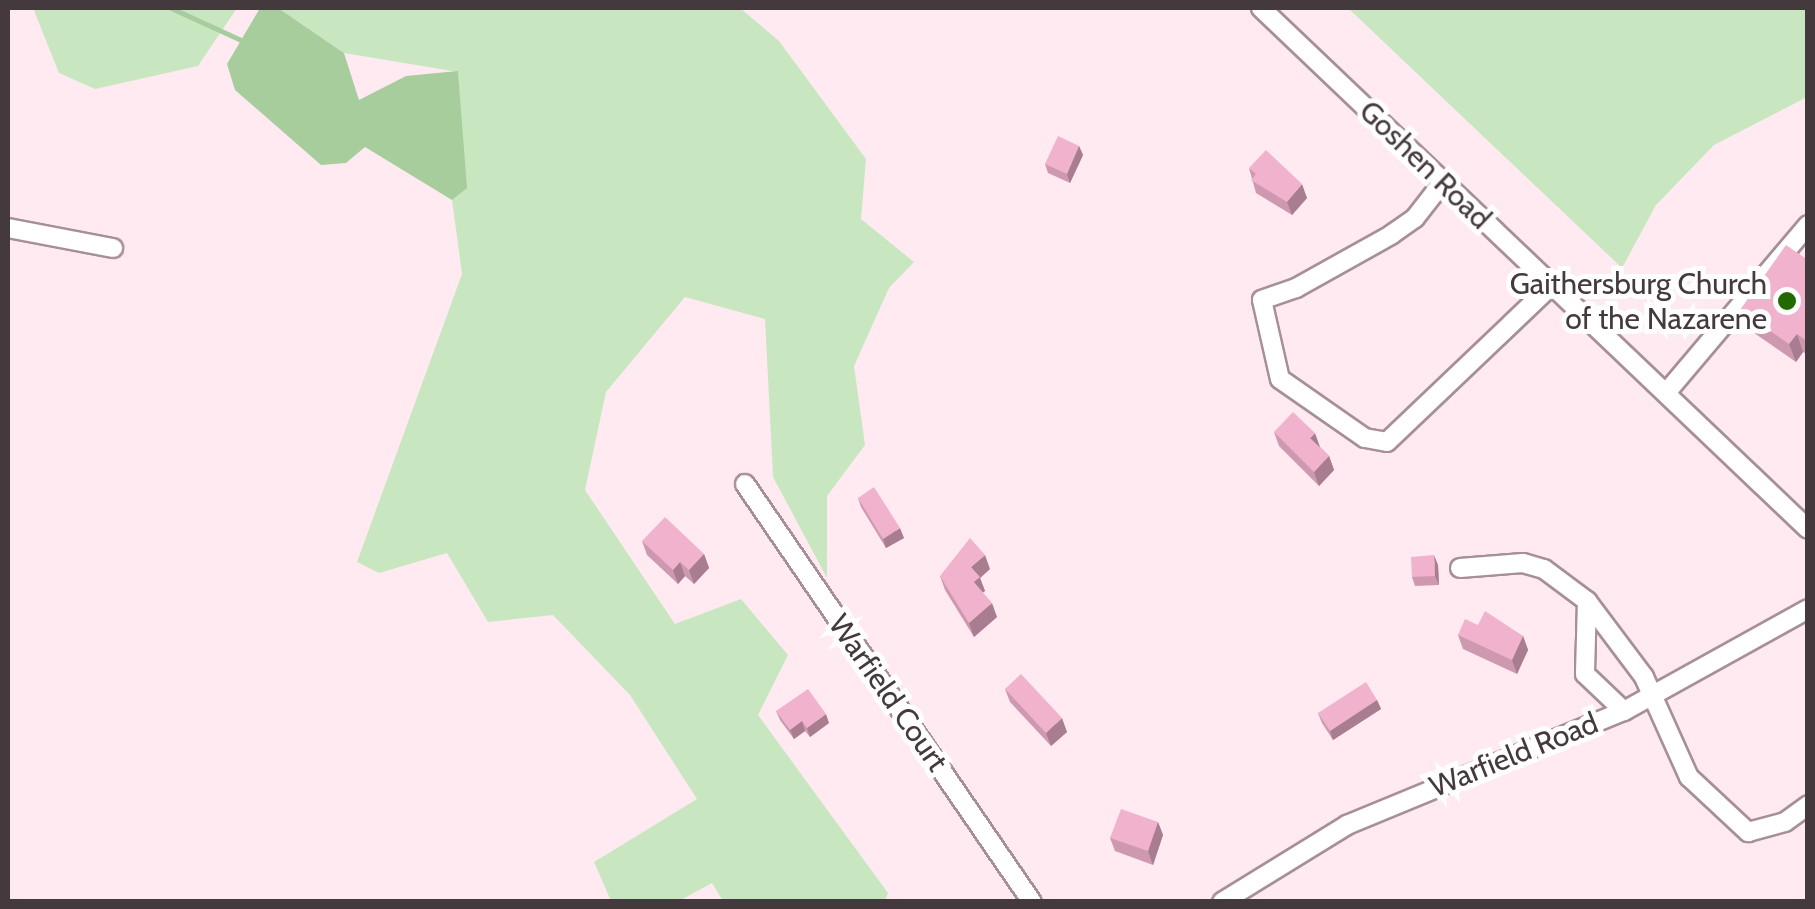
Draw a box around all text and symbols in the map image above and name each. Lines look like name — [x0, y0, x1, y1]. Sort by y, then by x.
street label: Goshen Road — [1352, 93, 1498, 237]
place label: Gaithersburg Church of the Nazarene — [1510, 266, 1767, 336]
marker: Gaithersburg Church of the Nazarene — [1776, 290, 1798, 312]
street label: Warfield Court — [821, 608, 955, 778]
street label: Warfield Road — [1425, 705, 1603, 805]

